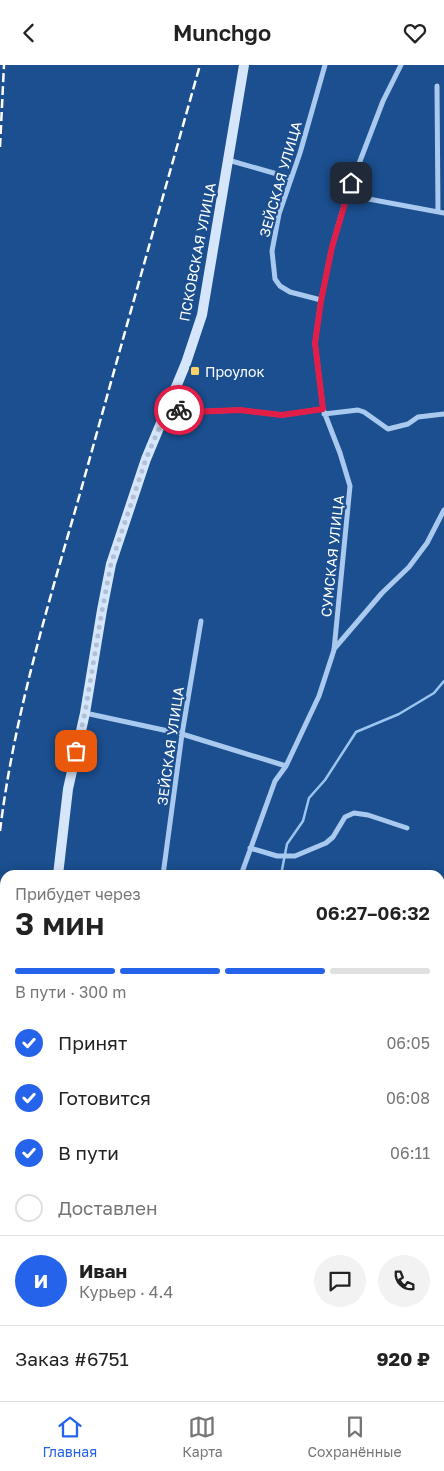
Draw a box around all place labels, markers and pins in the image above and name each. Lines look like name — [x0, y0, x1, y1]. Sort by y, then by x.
pin — [330, 162, 372, 204]
place label: Проулок — [205, 363, 264, 380]
marker: Проулок — [189, 365, 201, 377]
pin — [55, 730, 97, 772]

